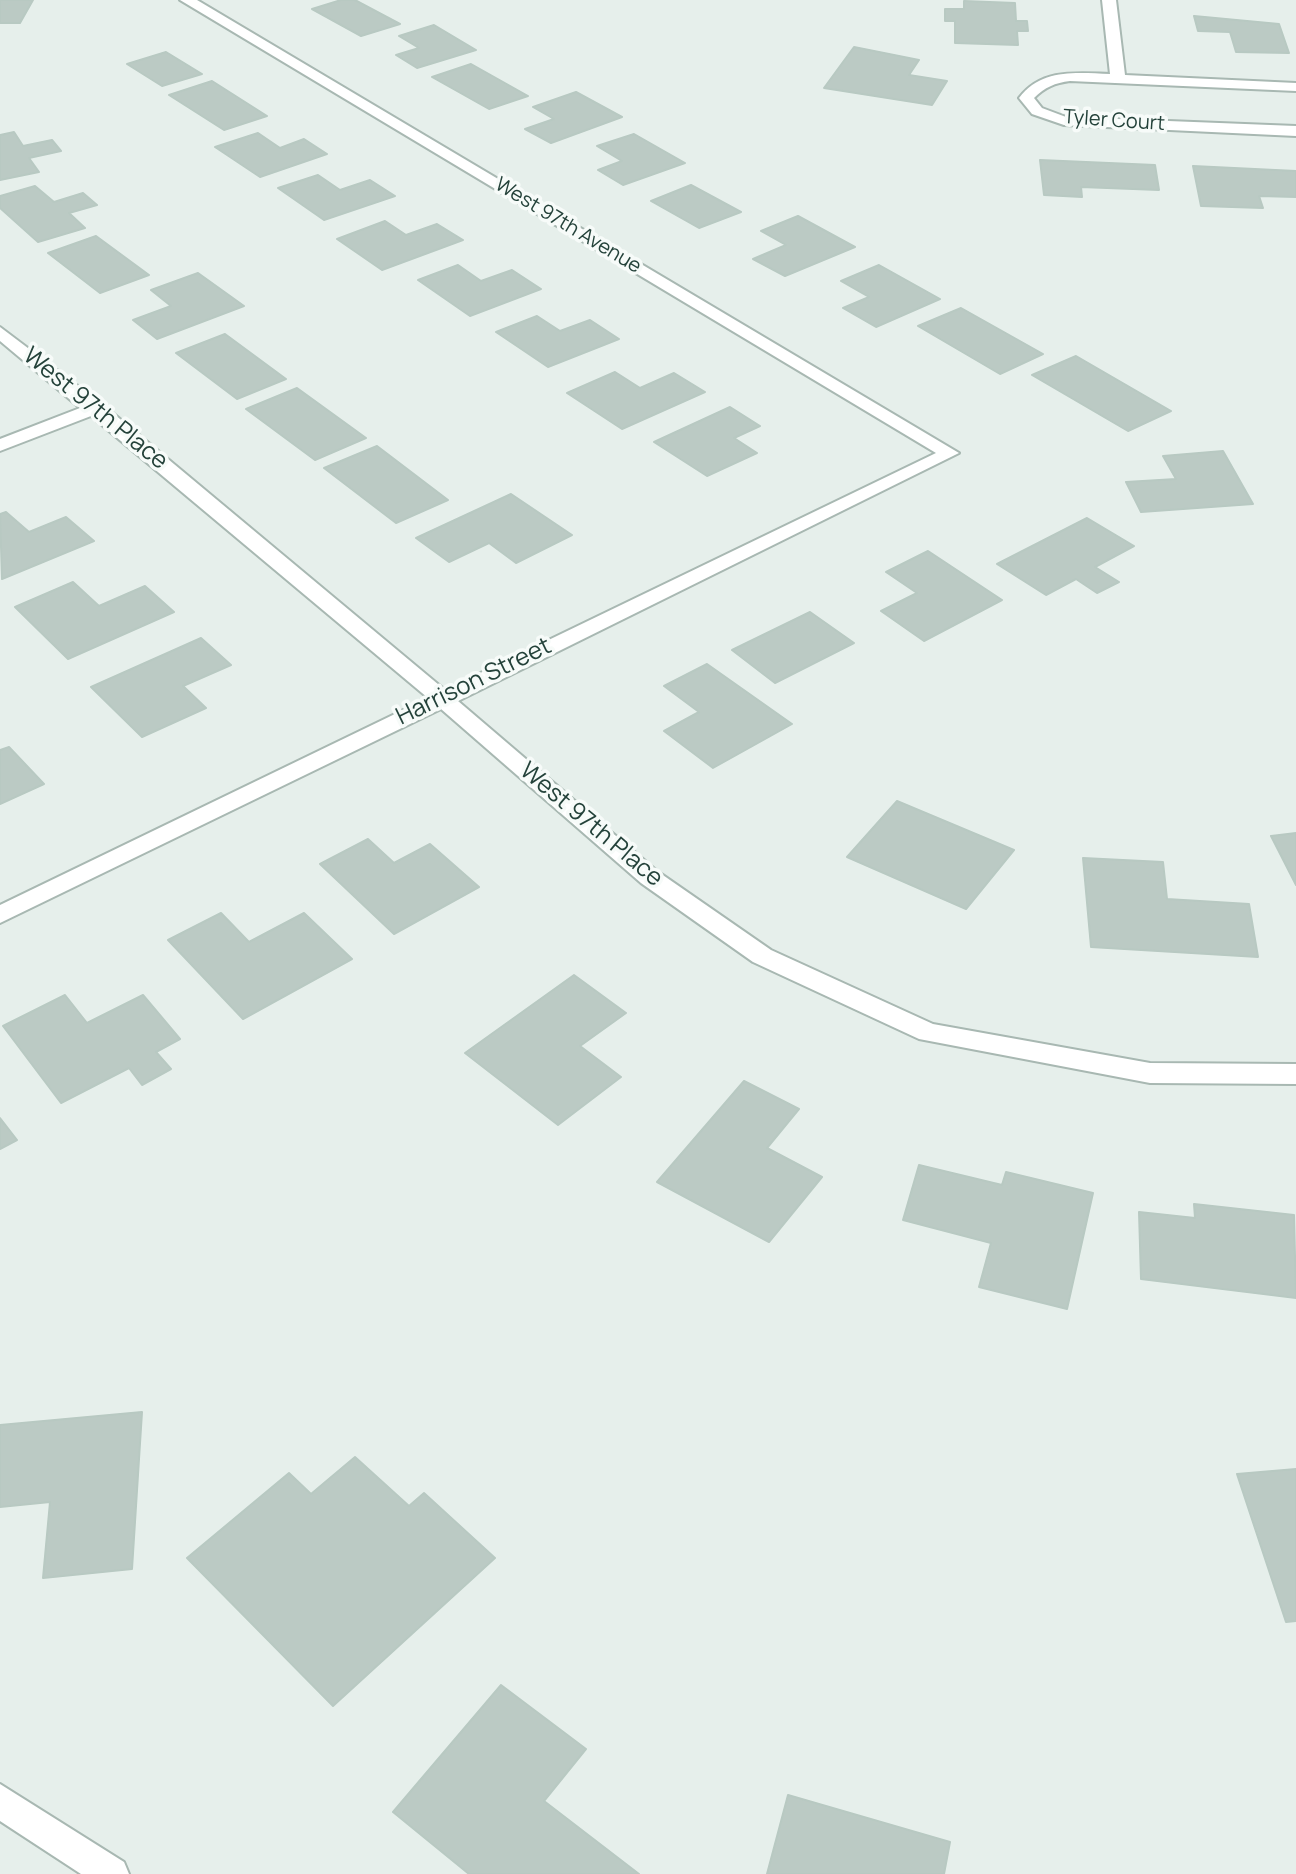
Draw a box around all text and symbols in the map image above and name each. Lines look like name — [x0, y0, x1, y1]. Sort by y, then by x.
street label: Tyler Court — [1062, 105, 1166, 137]
street label: West 97th Avenue — [491, 173, 645, 279]
street label: West 97th Place — [17, 342, 173, 476]
street label: Harrison Street — [392, 632, 556, 732]
street label: West 97th Place — [514, 757, 668, 893]

